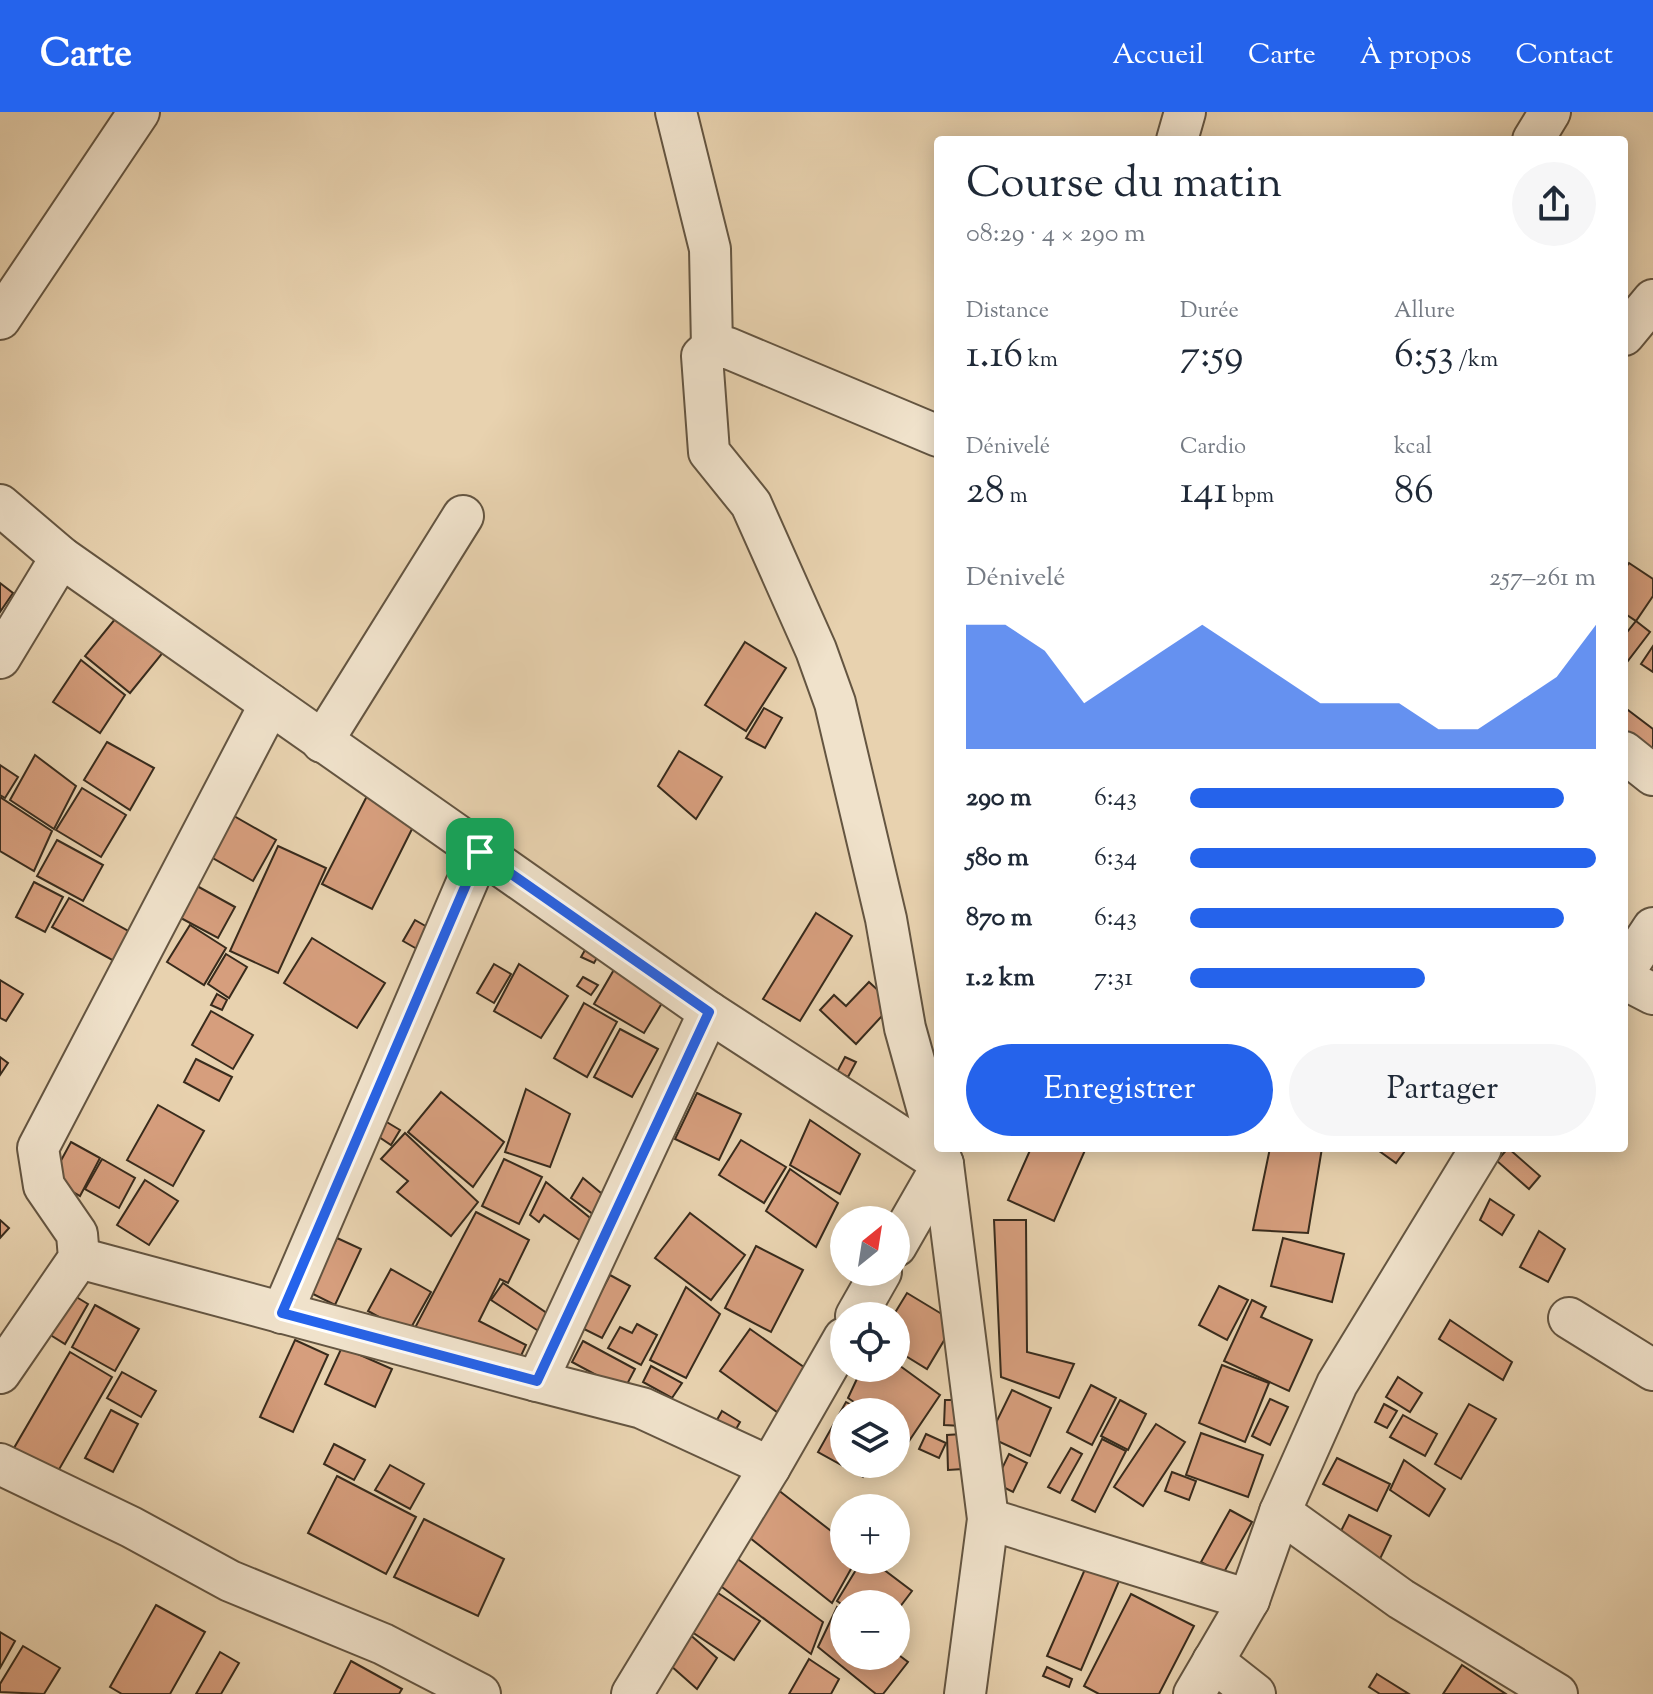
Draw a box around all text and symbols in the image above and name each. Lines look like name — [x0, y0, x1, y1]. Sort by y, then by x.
text: Carte — [40, 29, 132, 83]
text: Accueil — [1112, 36, 1204, 76]
text: Carte — [1248, 36, 1316, 76]
text: À propos — [1360, 36, 1471, 76]
text: Contact — [1515, 36, 1613, 76]
text: Course du matin — [966, 154, 1282, 217]
button: share — [1512, 162, 1596, 246]
text: 08:29 · 4 × 290 m — [966, 216, 1145, 253]
text: Distance — [966, 296, 1049, 328]
text: Durée — [1180, 296, 1239, 328]
text: Allure — [1394, 296, 1455, 328]
text: 1.16 — [966, 328, 1023, 385]
text: 7:59 — [1180, 328, 1244, 385]
text: 6:53 — [1394, 328, 1454, 385]
text: km — [1023, 345, 1058, 377]
text: /km — [1454, 345, 1498, 377]
text: Dénivelé — [966, 432, 1050, 464]
text: Cardio — [1180, 432, 1246, 464]
text: kcal — [1394, 432, 1432, 464]
text: 28 — [966, 464, 1005, 521]
text: 141 — [1180, 464, 1227, 521]
text: 86 — [1394, 464, 1434, 521]
text: m — [1005, 481, 1028, 513]
text: bpm — [1227, 481, 1274, 513]
text: Dénivelé — [966, 560, 1065, 597]
text: 257–261 m — [1489, 560, 1596, 597]
text: 290 m — [966, 780, 1032, 817]
text: 6:43 — [1094, 780, 1137, 817]
pin — [446, 818, 514, 886]
icon: arrive — [458, 830, 502, 874]
text: 580 m — [966, 840, 1029, 877]
text: 6:34 — [1094, 840, 1137, 877]
text: 870 m — [966, 900, 1032, 937]
text: 6:43 — [1094, 900, 1137, 937]
text: 1.2 km — [966, 960, 1035, 997]
text: 7:31 — [1094, 960, 1133, 997]
button: Enregistrer — [966, 1044, 1273, 1136]
button: Partager — [1289, 1044, 1596, 1136]
north arrow — [830, 1206, 910, 1286]
map controls — [830, 1206, 910, 1670]
button: locate — [830, 1302, 910, 1382]
button: layers — [830, 1398, 910, 1478]
button: + — [830, 1494, 910, 1574]
button: − — [830, 1590, 910, 1670]

